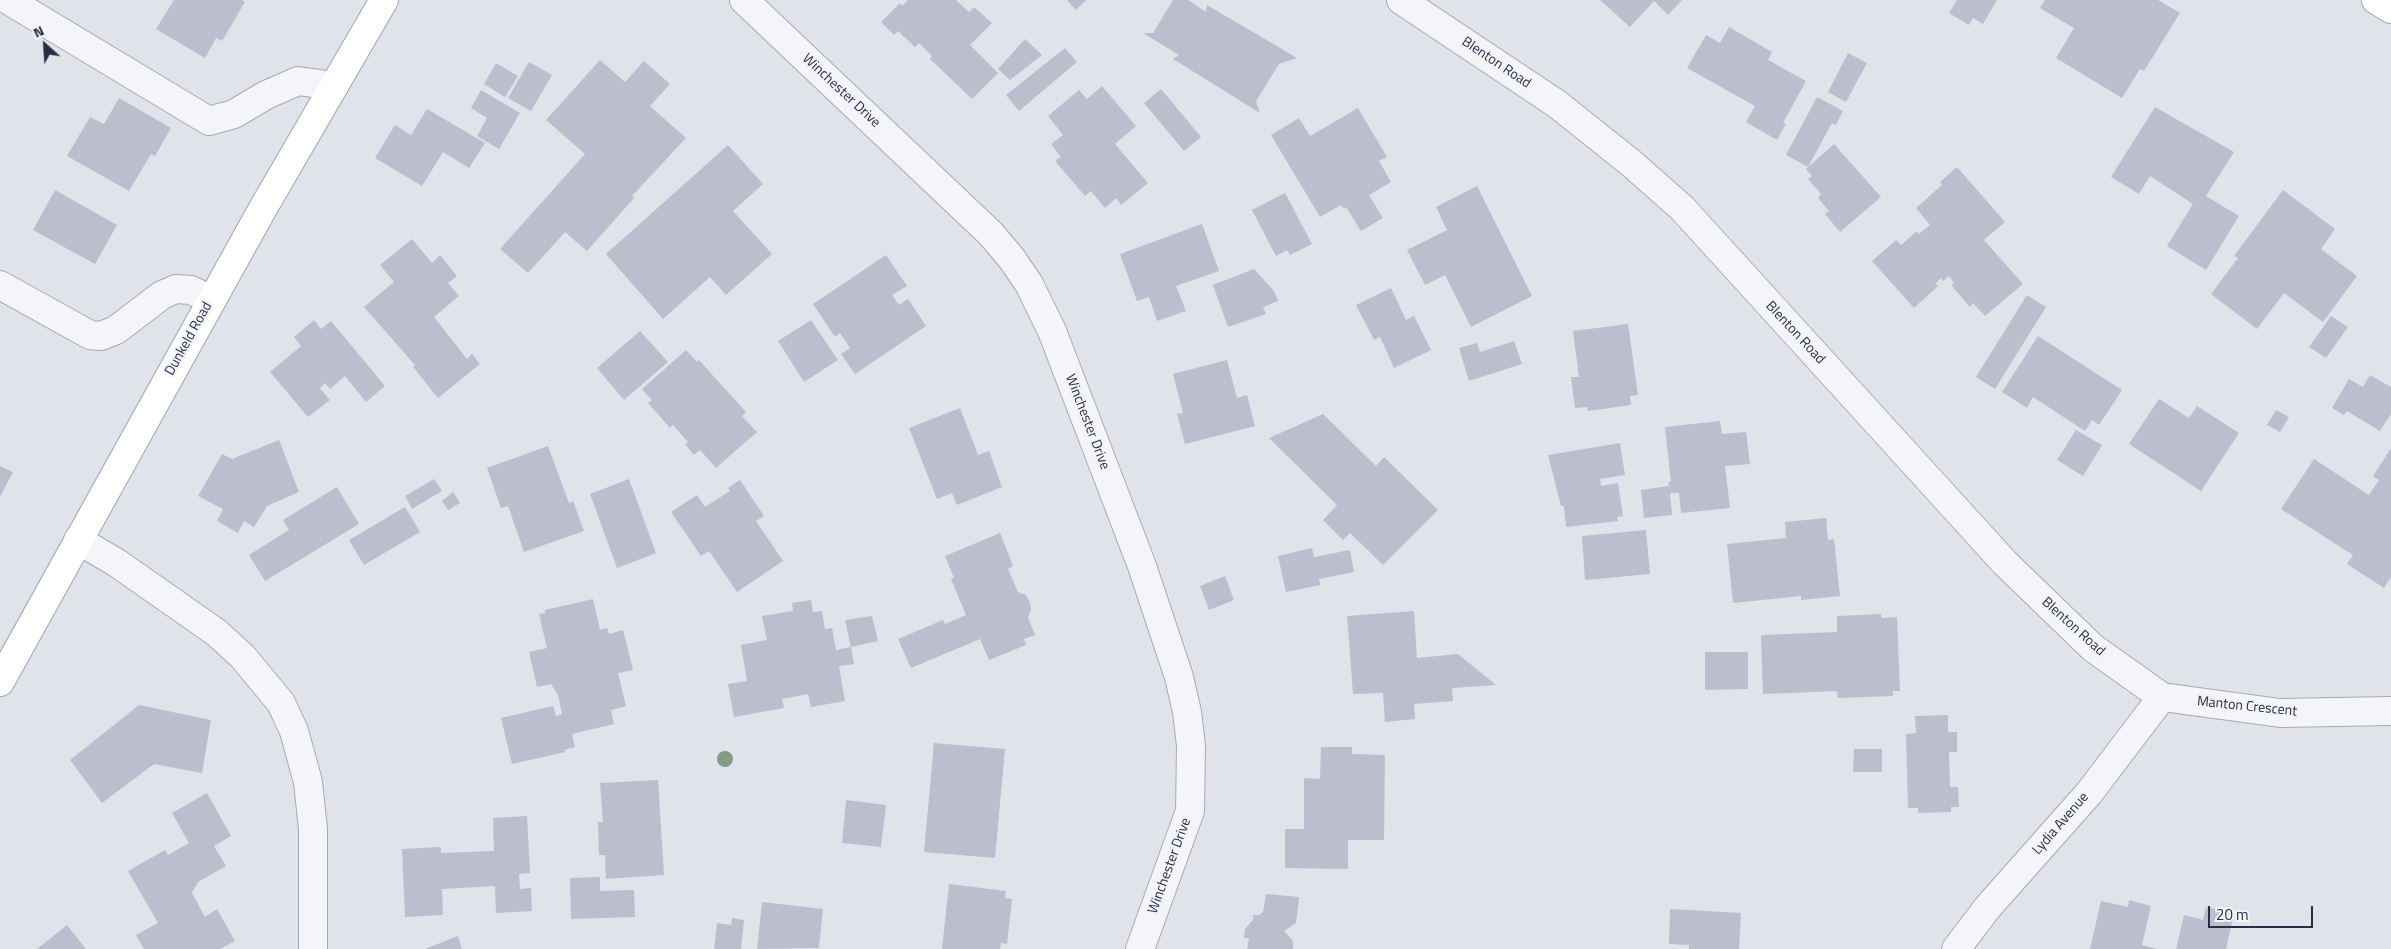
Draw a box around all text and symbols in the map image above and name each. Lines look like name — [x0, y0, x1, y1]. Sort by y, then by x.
north arrow — [20, 20, 70, 70]
text: N — [29, 20, 47, 43]
street label: Blenton Road — [1458, 34, 1534, 92]
street label: Winchester Drive — [798, 51, 884, 131]
street label: Blenton Road — [1762, 298, 1828, 368]
street label: Dunkeld Road — [162, 299, 216, 379]
street label: Winchester Drive — [1061, 372, 1113, 472]
street label: Blenton Road — [2038, 594, 2108, 660]
street label: Manton Crescent — [2196, 693, 2298, 721]
street label: Lydia Avenue — [2029, 789, 2093, 859]
street label: Winchester Drive — [1145, 816, 1195, 916]
scale bar — [2211, 896, 2316, 928]
text: 20 m — [2216, 903, 2249, 926]

